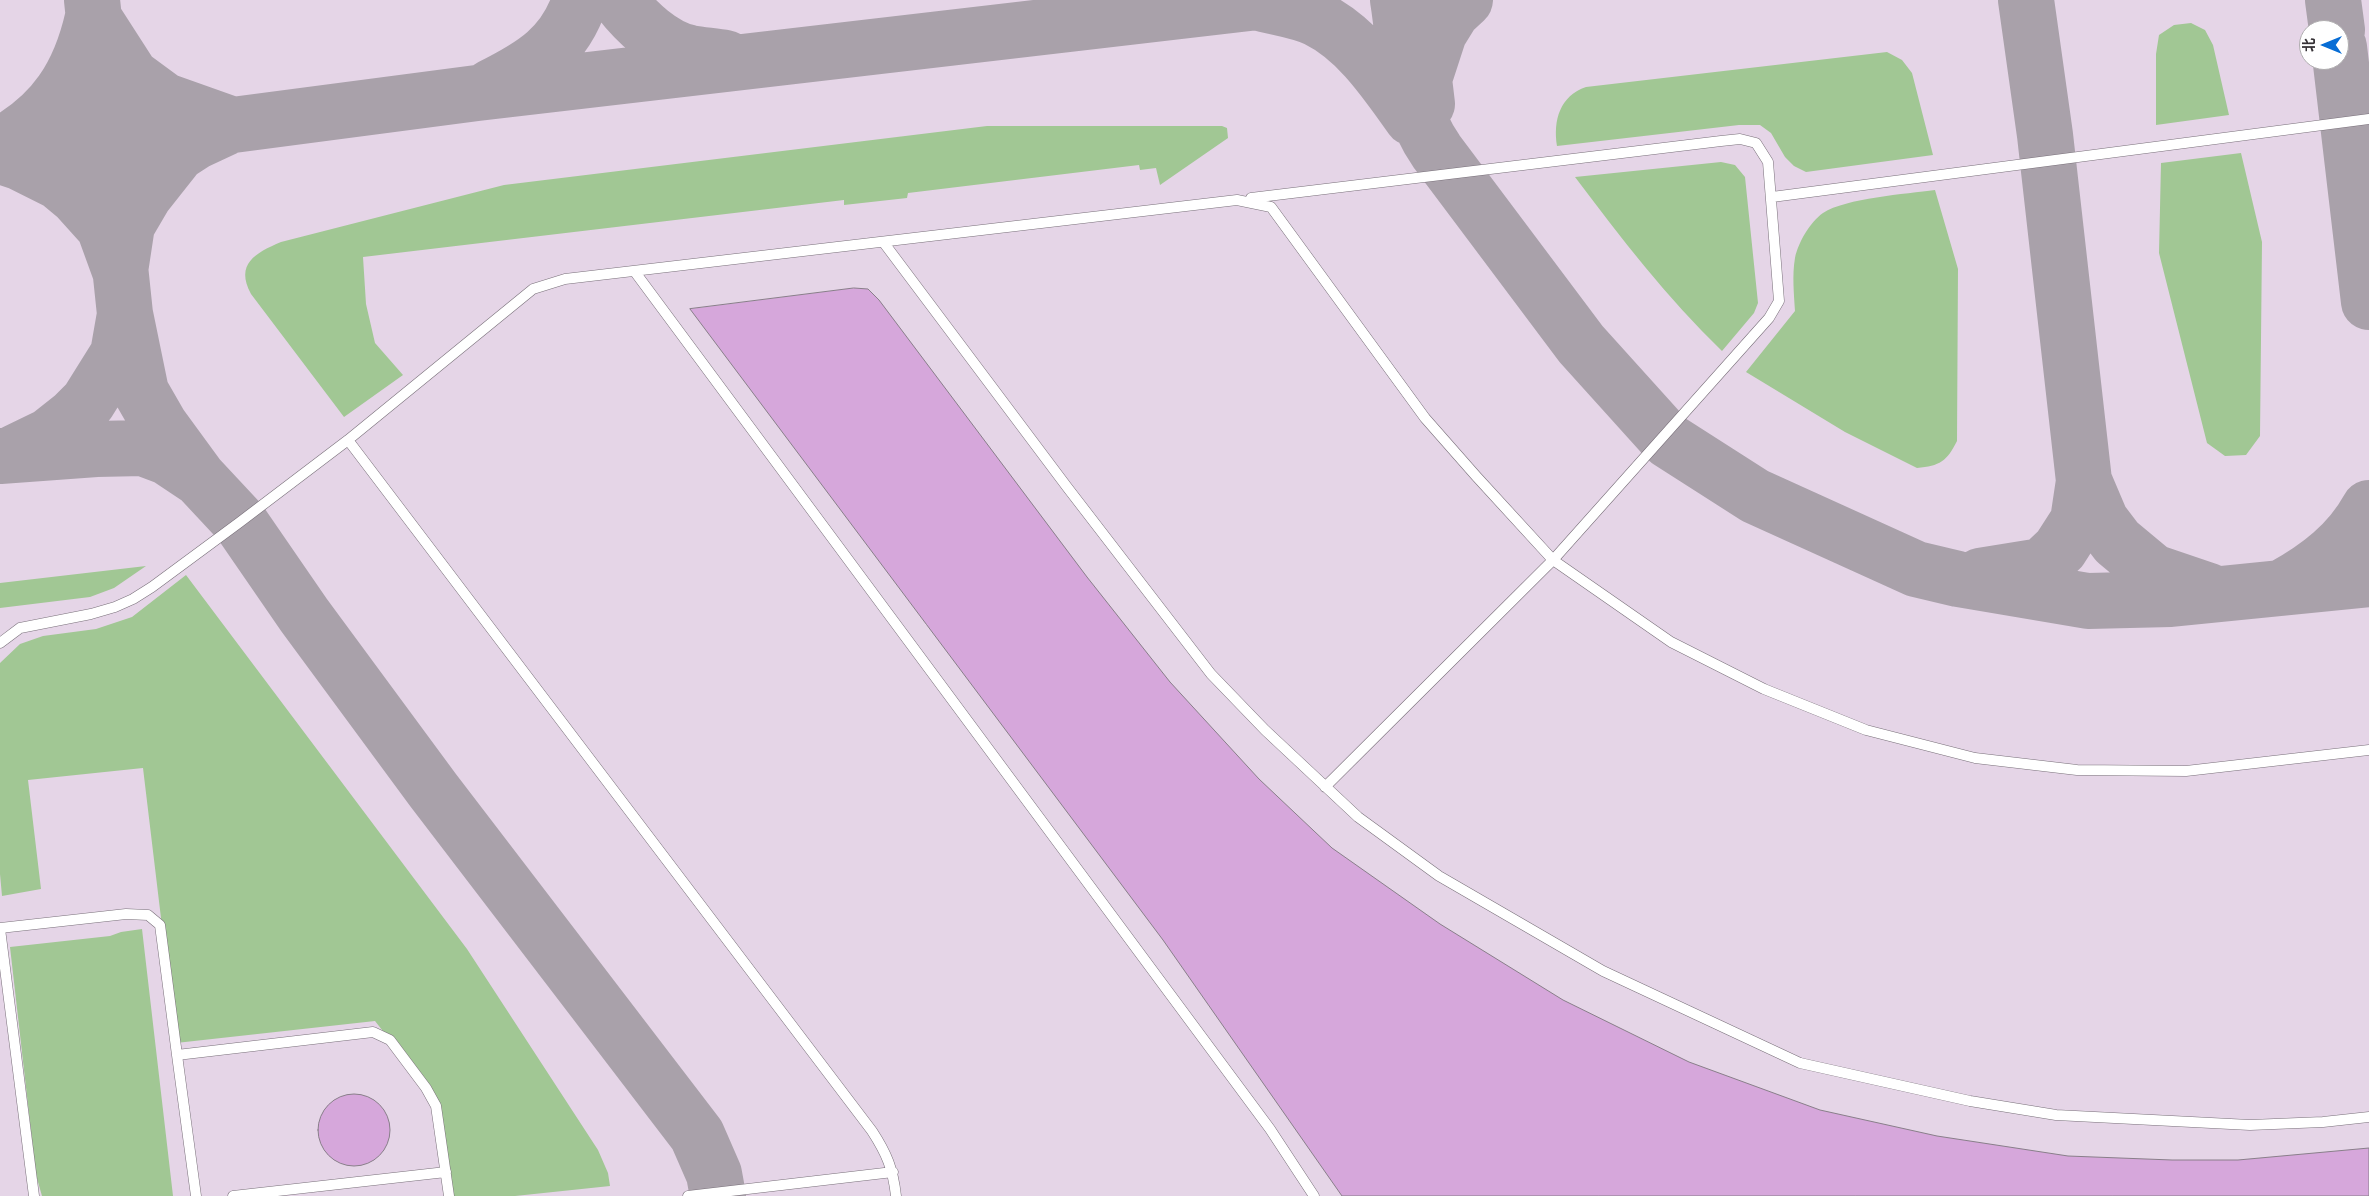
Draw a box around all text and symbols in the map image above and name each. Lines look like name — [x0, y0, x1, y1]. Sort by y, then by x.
north arrow — [2299, 20, 2349, 70]
text: 北 — [2301, 38, 2318, 52]

